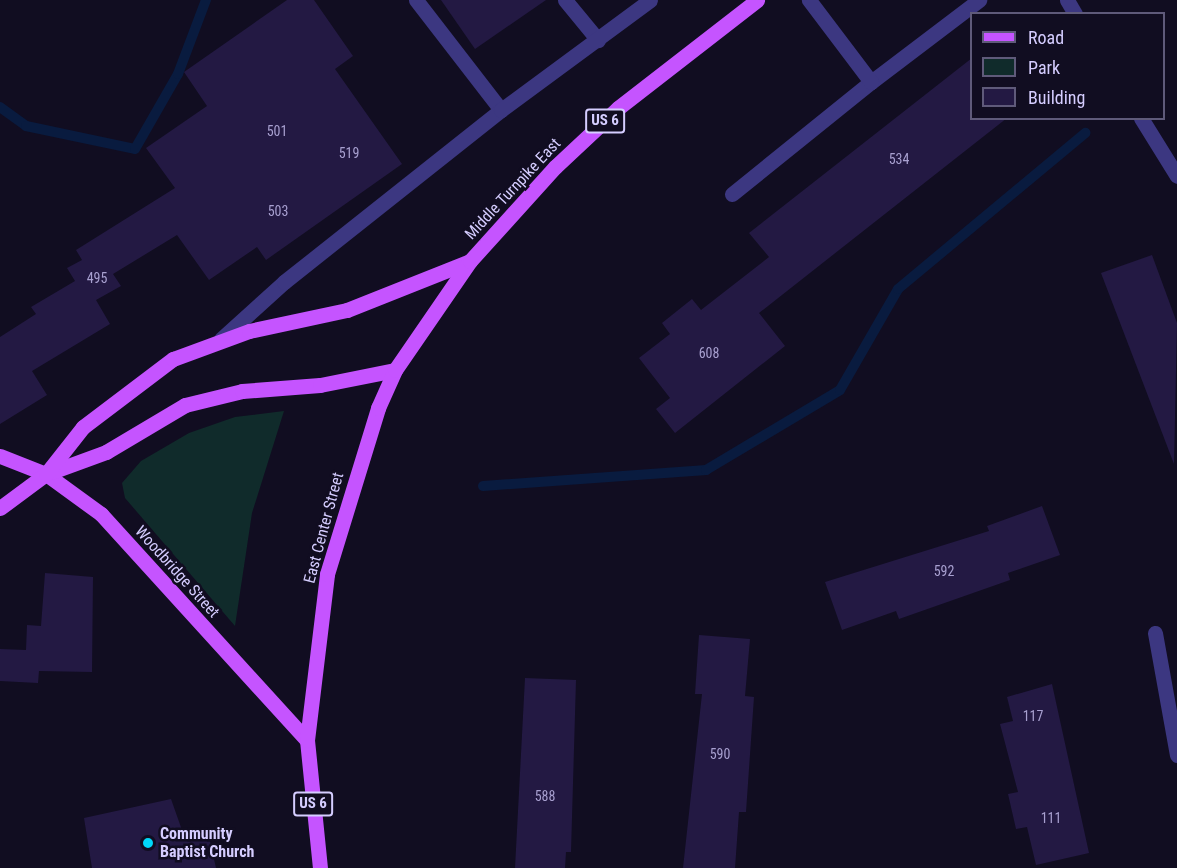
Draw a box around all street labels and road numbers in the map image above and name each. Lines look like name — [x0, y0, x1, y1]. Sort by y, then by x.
road number: US 6 — [584, 109, 626, 133]
street label: Middle Turnpike East — [461, 134, 565, 244]
street label: East Center Street — [300, 470, 348, 586]
street label: Woodbridge Street — [131, 522, 223, 622]
road number: US 6 — [292, 792, 334, 816]

